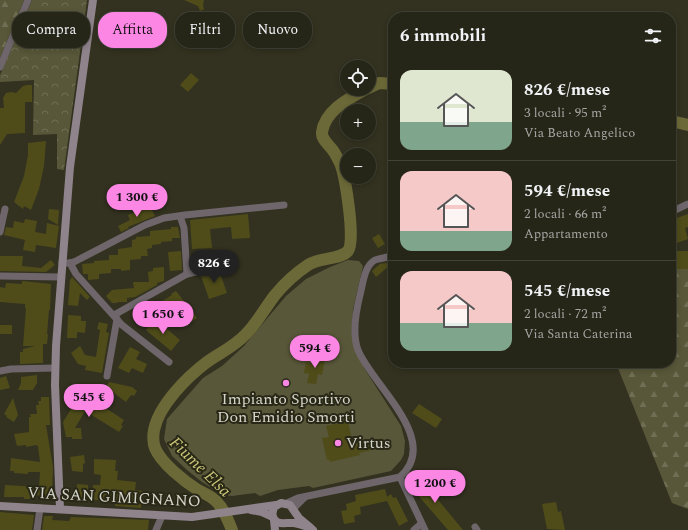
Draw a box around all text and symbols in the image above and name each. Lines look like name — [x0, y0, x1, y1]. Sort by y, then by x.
chip: Compra — [12, 12, 90, 48]
chip: Affitta — [98, 12, 167, 48]
chip: Filtri — [175, 12, 235, 48]
chip: Nuovo — [243, 12, 312, 48]
text: 6 immobili — [400, 23, 486, 49]
icon: filters — [642, 25, 664, 47]
map controls — [340, 60, 376, 184]
button: locate — [340, 60, 376, 96]
text: 826 €/mese — [524, 77, 610, 103]
icon: home — [432, 86, 480, 134]
text: 3 locali · 95 m² — [524, 103, 606, 123]
button: + — [340, 104, 376, 140]
text: Via Beato Angelico — [524, 123, 635, 143]
button: − — [340, 148, 376, 184]
text: 594 €/mese — [524, 178, 610, 204]
pin: 1 300 € — [100, 184, 174, 218]
text: 1 300 € — [116, 187, 158, 207]
icon: home — [432, 187, 480, 235]
text: 2 locali · 66 m² — [524, 204, 606, 224]
text: Appartamento — [524, 224, 608, 244]
pin: 826 € — [186, 250, 242, 284]
text: 826 € — [198, 253, 230, 273]
text: 545 €/mese — [524, 278, 610, 304]
icon: home — [432, 287, 480, 335]
pin: 1 650 € — [126, 301, 200, 335]
text: 1 650 € — [142, 304, 184, 324]
text: 2 locali · 72 m² — [524, 304, 606, 324]
text: Via Santa Caterina — [524, 324, 632, 344]
pin: 594 € — [287, 335, 343, 369]
text: 594 € — [299, 338, 331, 358]
marker: Impianto Sportivo Don Emidio Smorti — [281, 378, 291, 388]
pin: 545 € — [61, 384, 117, 418]
text: 545 € — [73, 387, 105, 407]
place label: Impianto Sportivo Don Emidio Smorti — [217, 387, 355, 429]
water label: Fiume Elsa — [163, 431, 237, 504]
place label: Virtus — [346, 431, 391, 455]
marker: Virtus — [333, 438, 343, 448]
pin: 1 200 € — [398, 470, 472, 504]
text: 1 200 € — [414, 473, 456, 493]
street label: VIA SAN GIMIGNANO — [27, 480, 201, 514]

